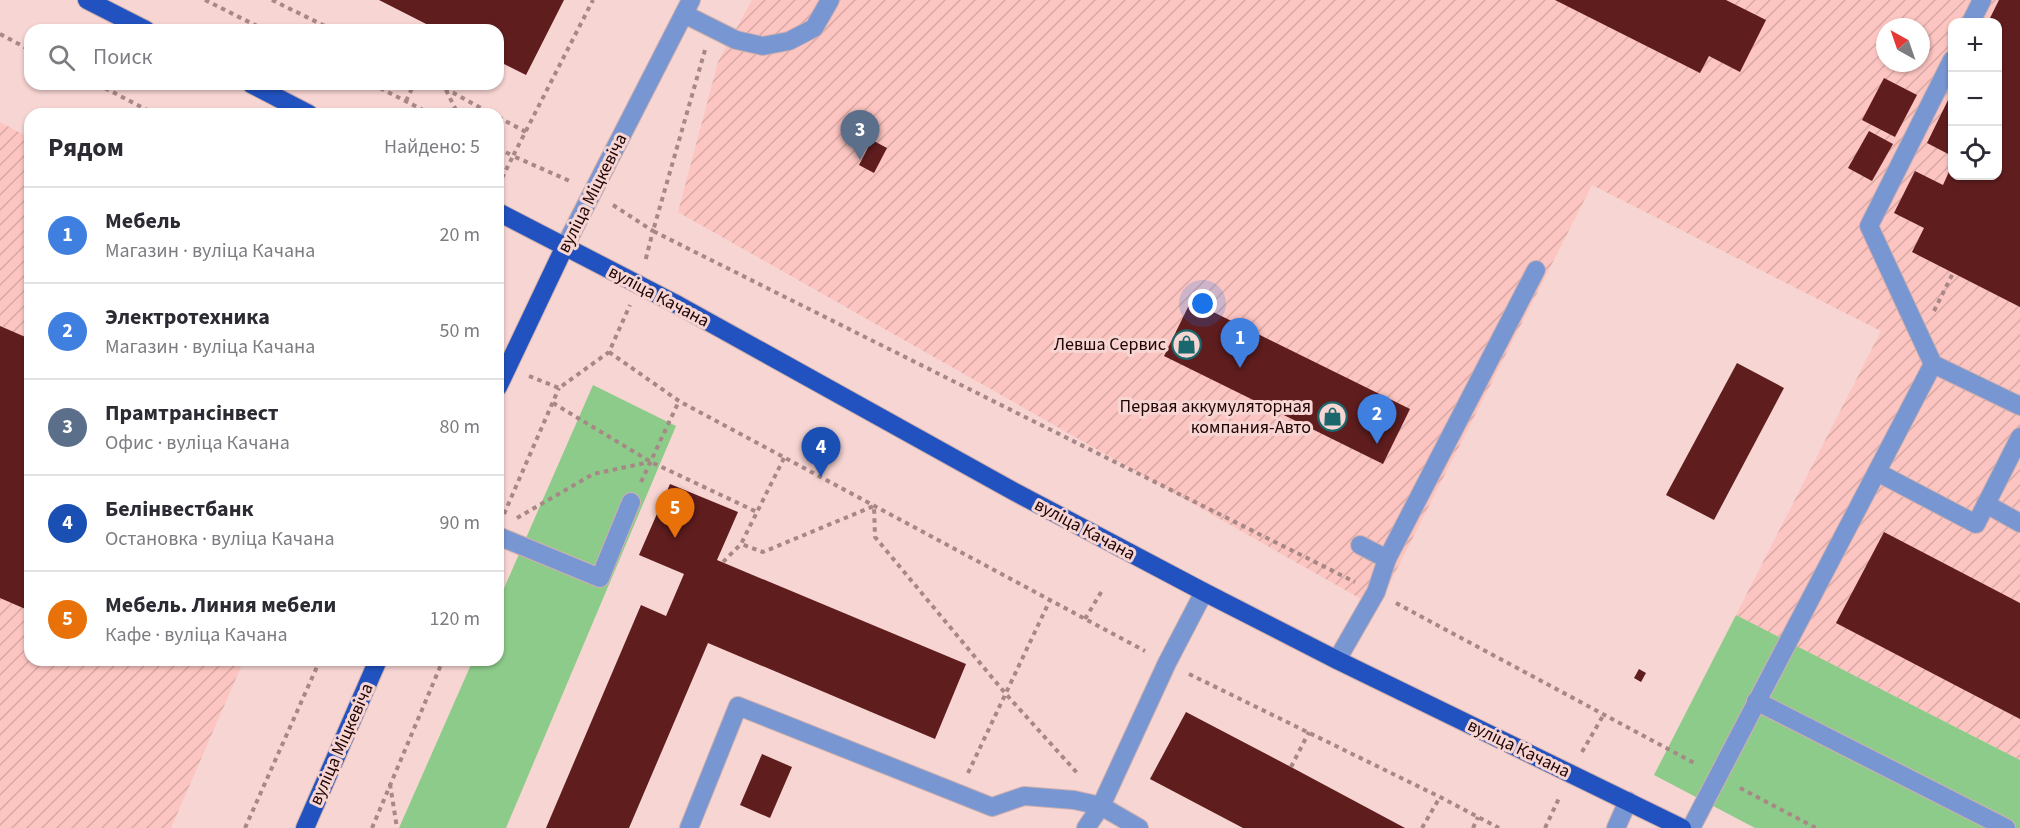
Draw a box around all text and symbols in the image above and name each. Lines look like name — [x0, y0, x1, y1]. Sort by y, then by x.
north arrow — [1876, 18, 1930, 72]
map controls — [1948, 18, 2002, 180]
button: + — [1948, 18, 2002, 72]
search box — [24, 24, 504, 90]
icon: search — [45, 41, 78, 74]
text: Поиск — [93, 41, 152, 73]
button: − — [1948, 72, 2002, 126]
pin: 3 — [840, 110, 880, 160]
button: locate — [1948, 126, 2002, 180]
text: Рядом — [48, 129, 124, 166]
street label: вуліца Міцкевіча — [552, 129, 633, 257]
text: Найдено: 5 — [384, 133, 480, 161]
text: Мебель — [105, 205, 181, 237]
text: 1 — [62, 221, 73, 249]
text: 20 m — [440, 221, 480, 249]
text: Магазин · вуліца Качана — [105, 237, 315, 265]
street label: вуліца Качана — [604, 259, 714, 334]
your location — [1188, 289, 1217, 318]
text: Электротехника — [105, 301, 270, 333]
text: 2 — [62, 317, 73, 345]
text: 50 m — [440, 317, 480, 345]
pin: 1 — [1220, 318, 1260, 368]
shop icon: Левша Сервис — [1171, 328, 1203, 360]
place label: Левша Сервис — [1054, 332, 1166, 357]
text: Магазин · вуліца Качана — [105, 333, 315, 361]
place label: Первая аккумуляторная компания-Авто — [1120, 394, 1311, 440]
pin: 2 — [1358, 394, 1396, 444]
text: Прамтрансінвест — [105, 397, 279, 429]
shop icon: Первая аккумуляторная компания-Авто — [1316, 400, 1348, 432]
text: 3 — [62, 413, 73, 441]
text: 80 m — [440, 413, 480, 441]
pin: 4 — [802, 428, 840, 477]
text: Офис · вуліца Качана — [105, 429, 290, 457]
pin: 5 — [656, 488, 694, 538]
street label: вуліца Качана — [1030, 492, 1140, 567]
text: Белінвестбанк — [105, 493, 254, 525]
text: 4 — [62, 509, 73, 537]
text: 90 m — [440, 509, 480, 537]
text: Остановка · вуліца Качана — [105, 525, 335, 553]
text: Мебель. Линия мебели — [105, 589, 336, 621]
text: 5 — [62, 605, 73, 633]
text: 120 m — [430, 605, 480, 633]
text: Кафе · вуліца Качана — [105, 621, 288, 649]
street label: вуліца Міцкевіча — [303, 679, 380, 809]
street label: вуліца Качана — [1463, 713, 1574, 784]

